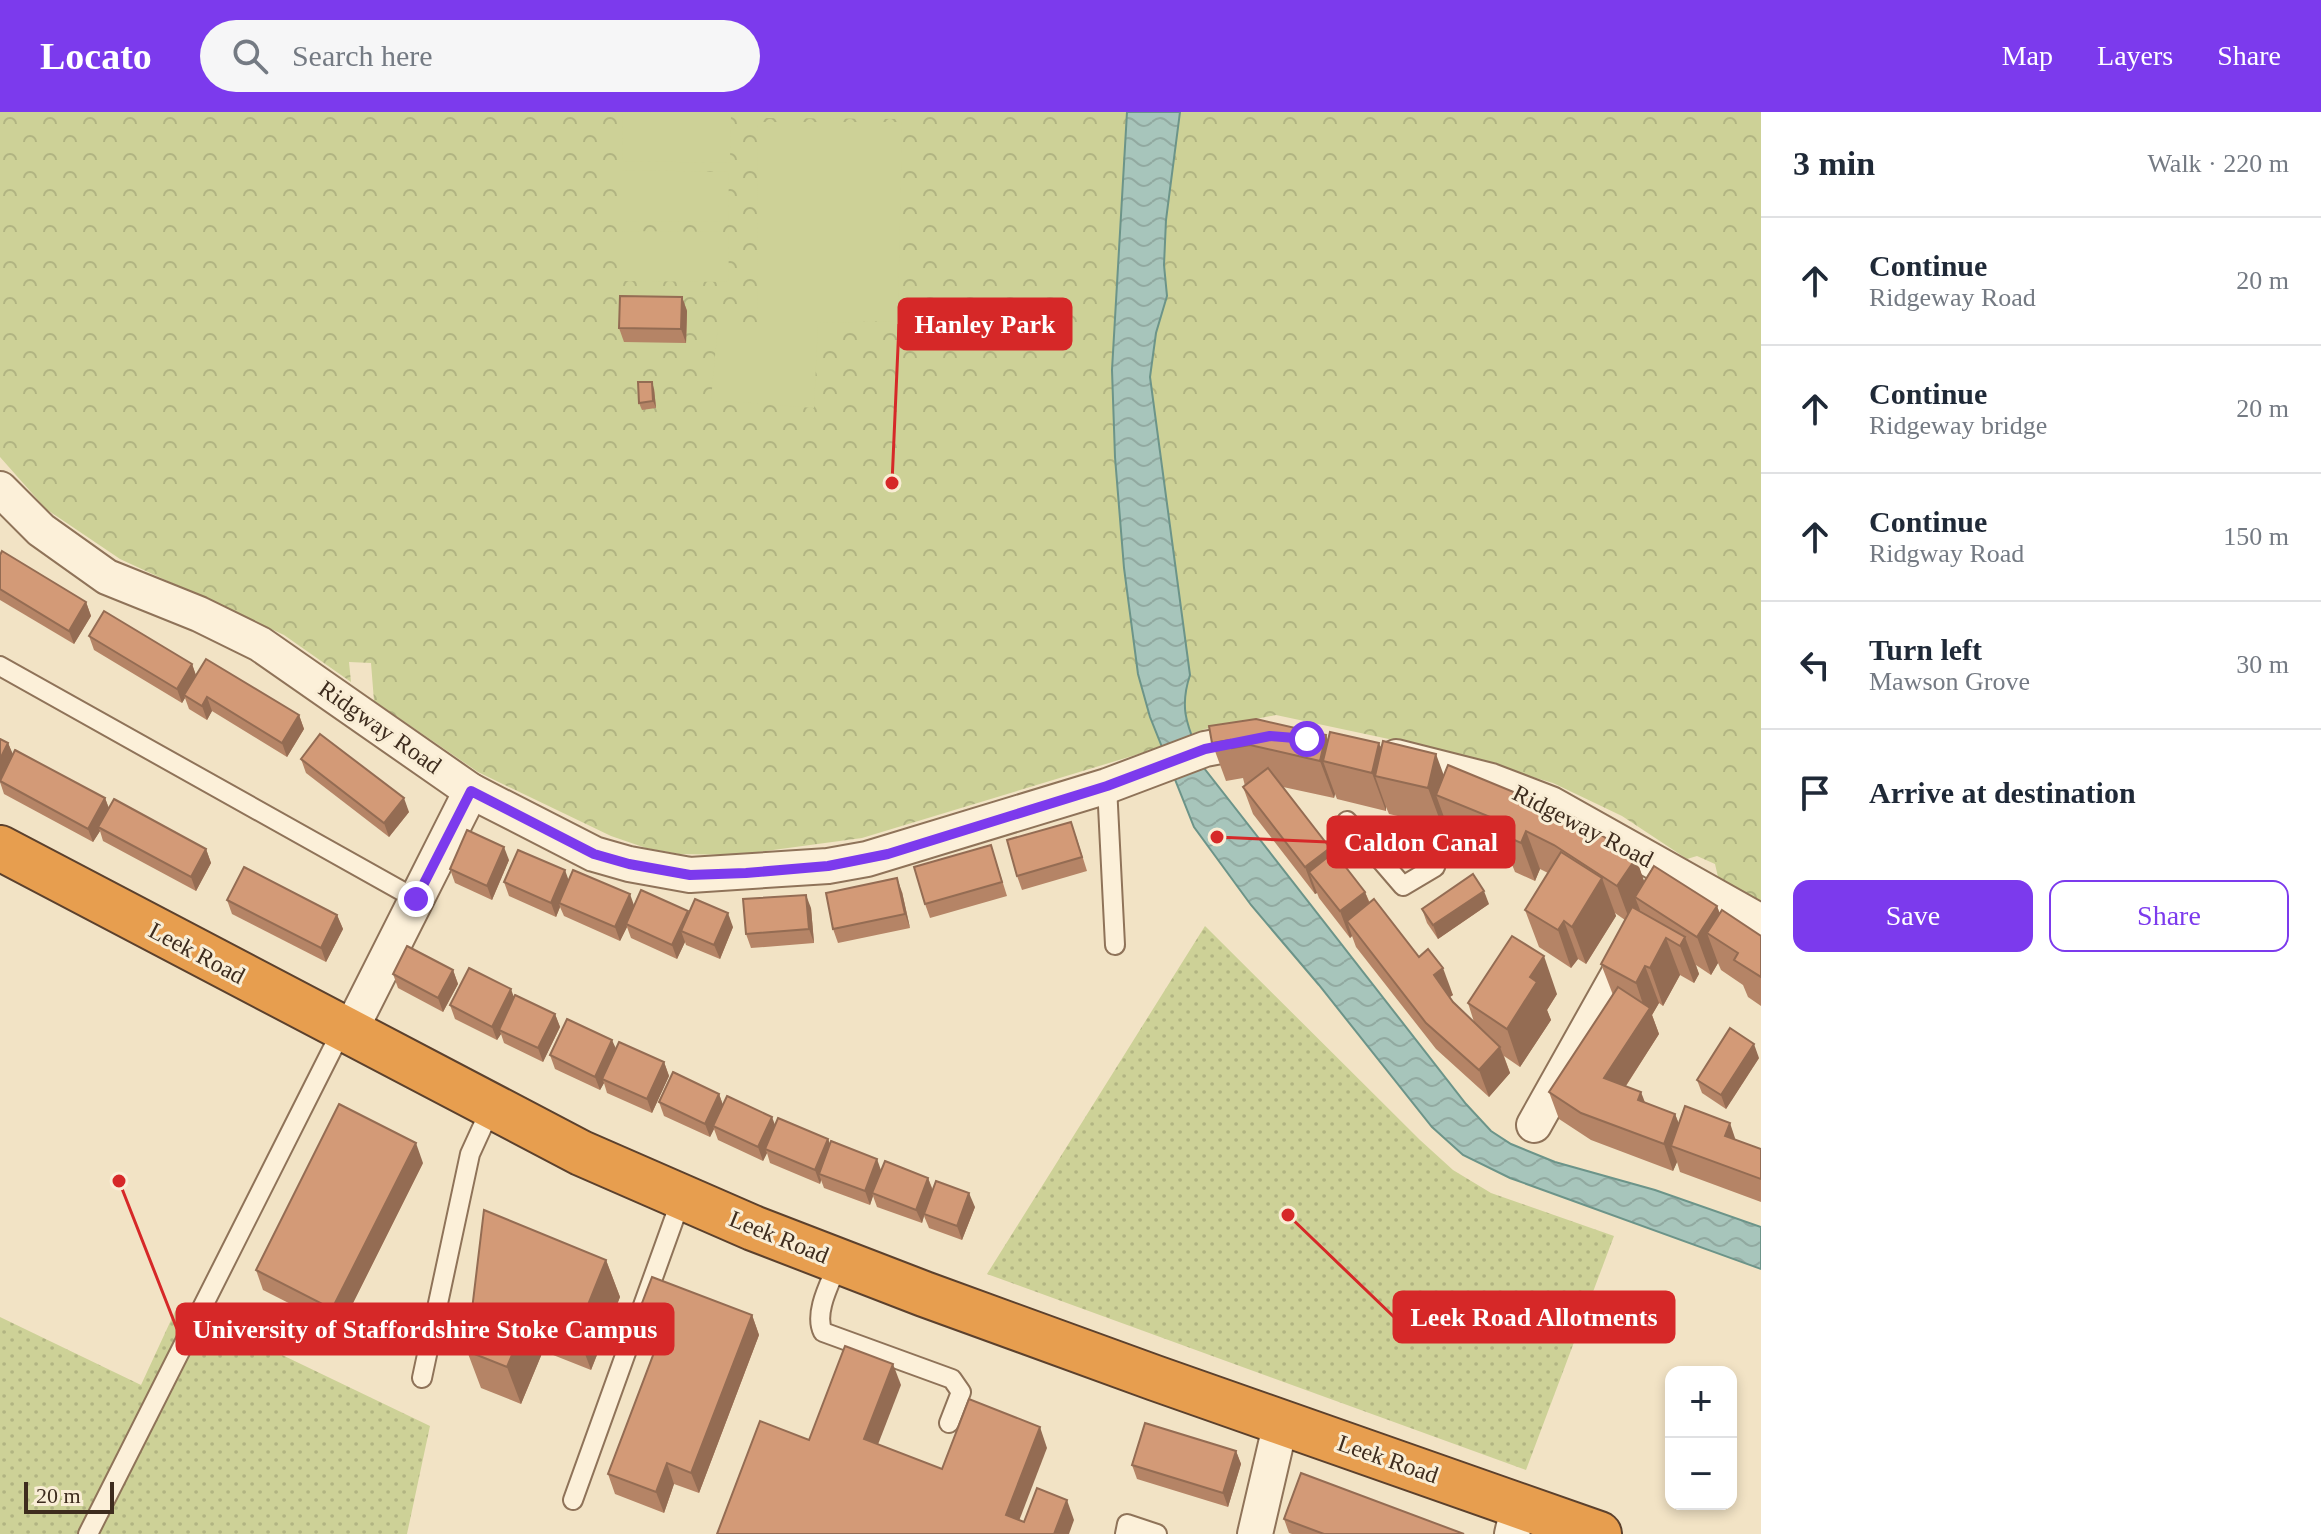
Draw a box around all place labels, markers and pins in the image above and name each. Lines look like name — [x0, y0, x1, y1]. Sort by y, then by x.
callout: Hanley Park — [899, 299, 1071, 349]
callout: Caldon Canal — [1328, 817, 1514, 867]
callout: Leek Road Allotments — [1394, 1292, 1674, 1342]
callout: University of Staffordshire Stoke Campus — [177, 1304, 673, 1354]

